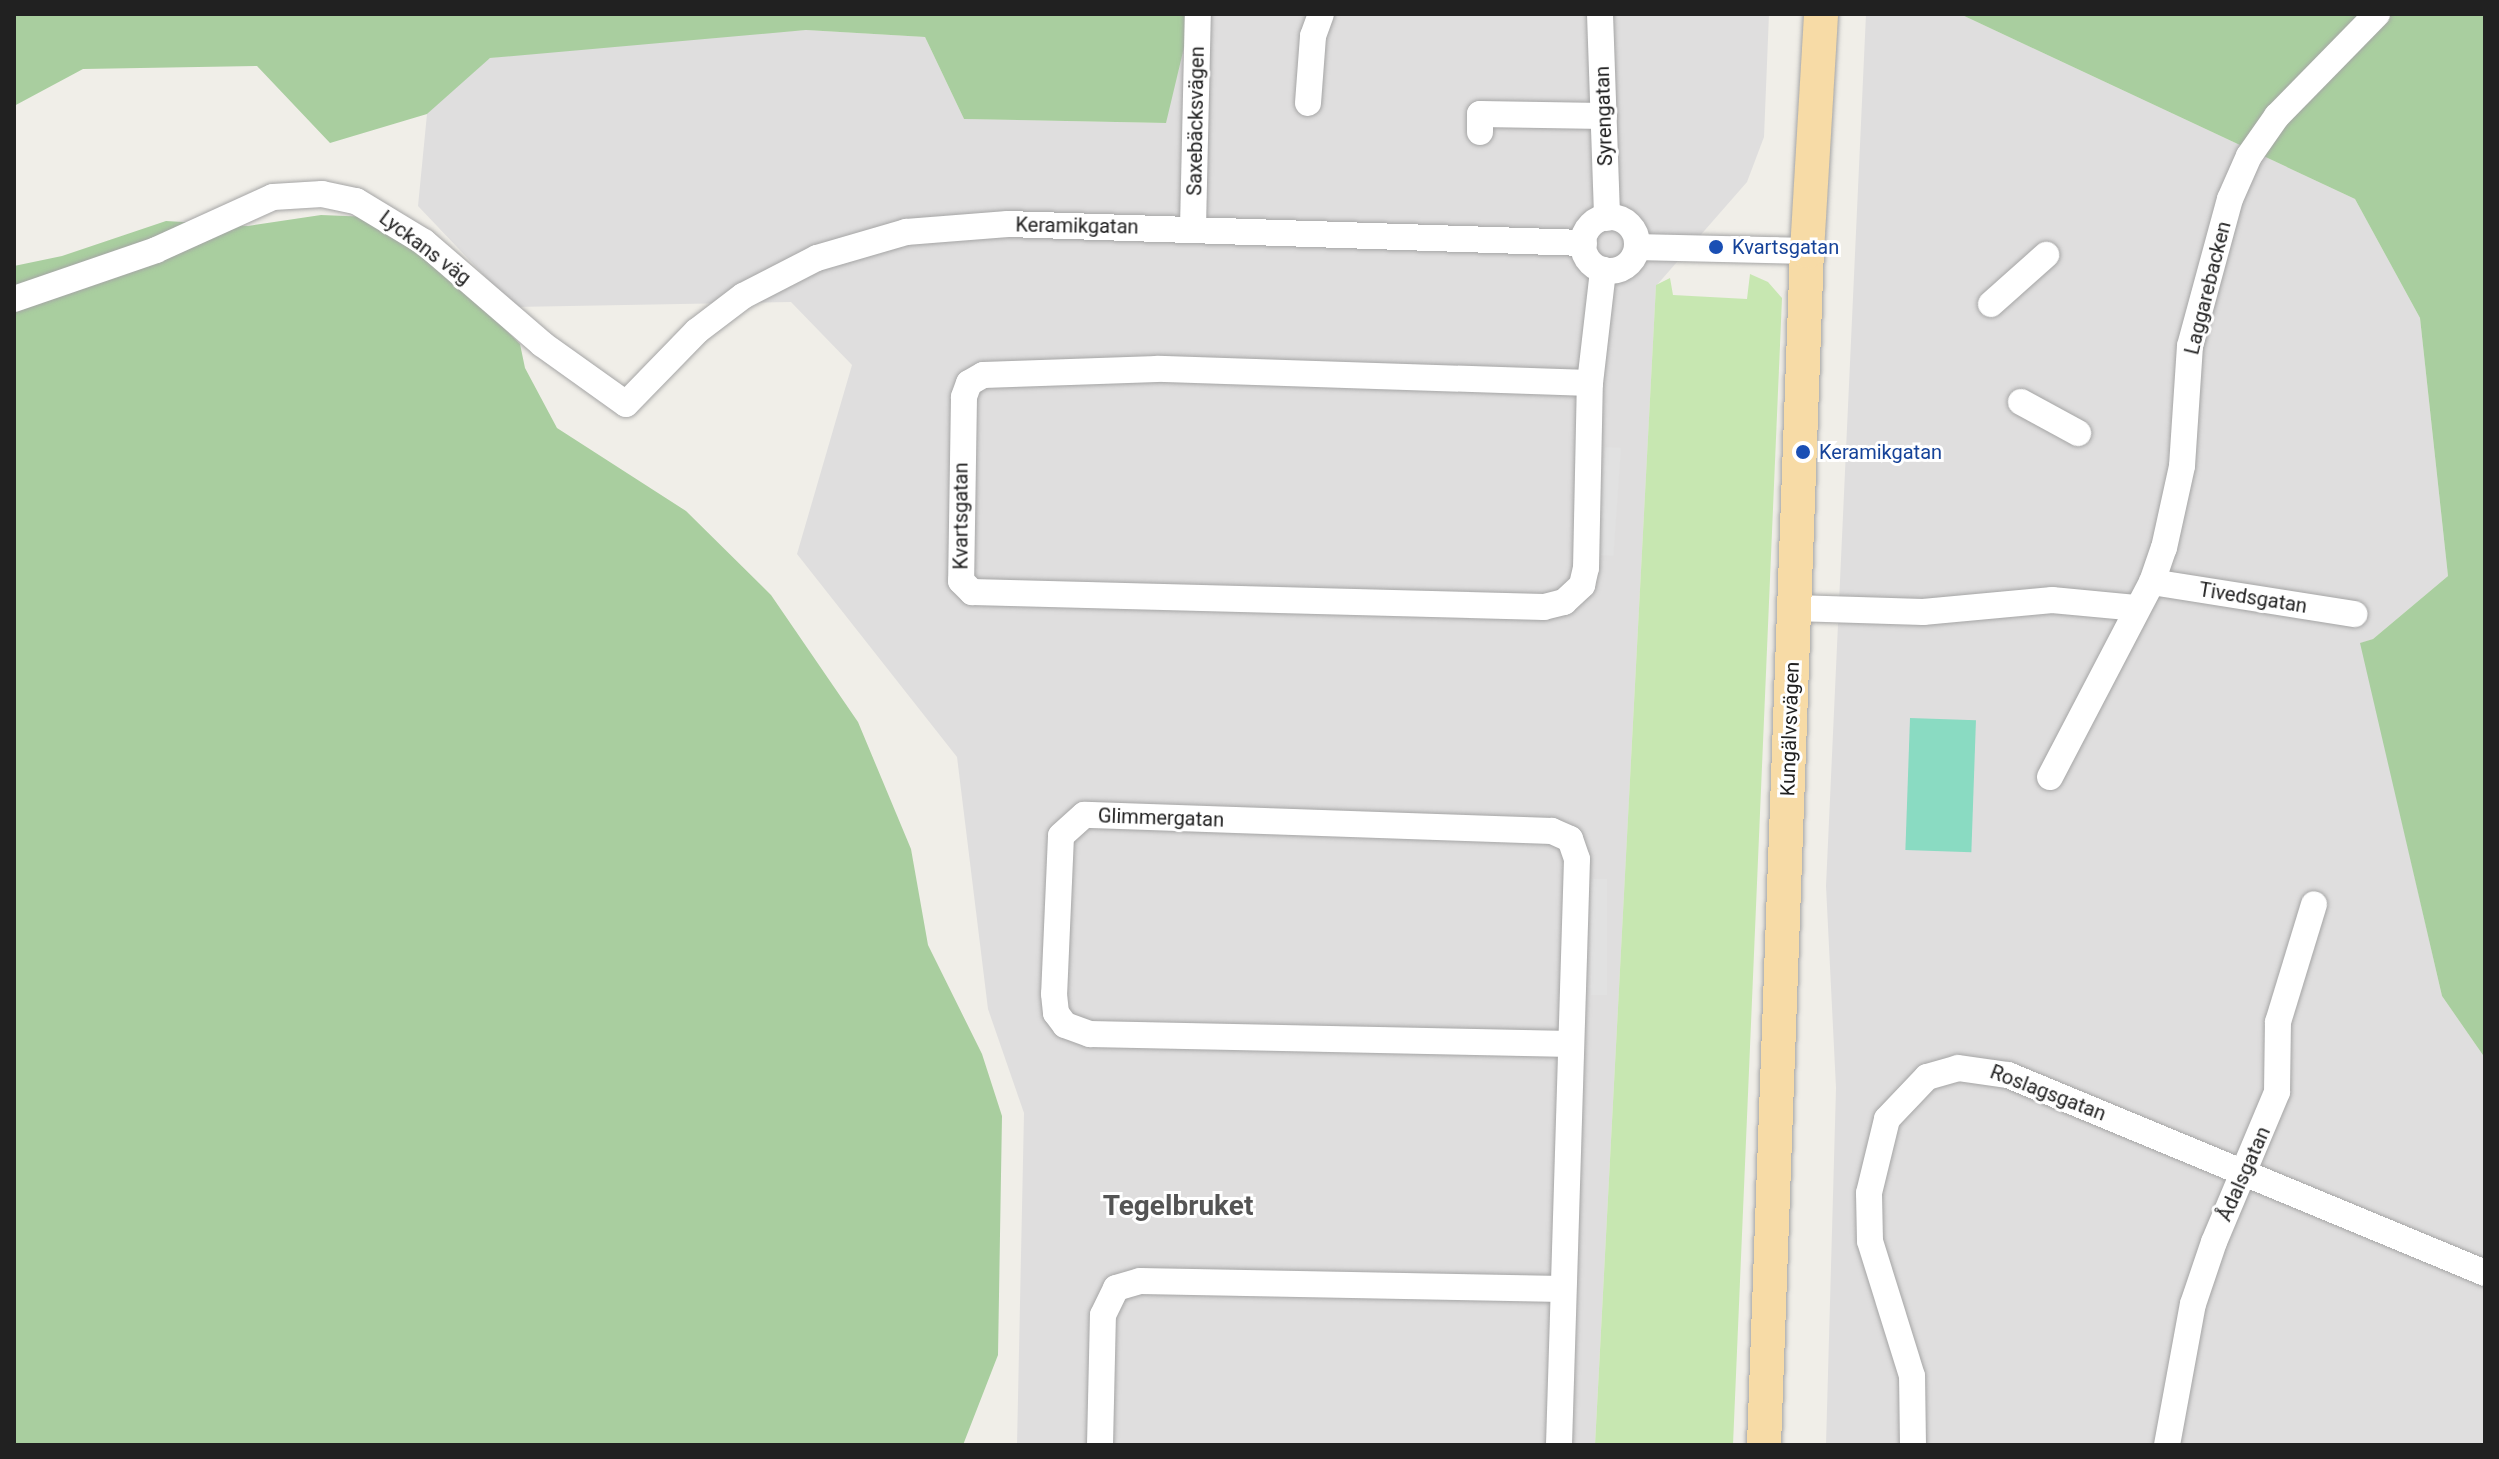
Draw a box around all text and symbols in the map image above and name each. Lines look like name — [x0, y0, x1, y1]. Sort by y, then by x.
street label: Saxebäcksvägen — [1183, 46, 1209, 196]
street label: Syrengatan — [1590, 66, 1618, 166]
street label: Lyckans väg — [375, 206, 475, 290]
street label: Keramikgatan — [1015, 213, 1139, 239]
street label: Laggarebacken — [2180, 219, 2236, 357]
place label: Kvartsgatan — [1732, 235, 1839, 259]
marker: Kvartsgatan — [1707, 238, 1725, 256]
place label: Keramikgatan — [1819, 440, 1942, 464]
marker: Keramikgatan — [1794, 443, 1812, 461]
street label: Kvartsgatan — [949, 462, 973, 570]
street label: Tivedsgatan — [2197, 578, 2309, 618]
street label: Kungälvsvägen — [1776, 661, 1804, 797]
street label: Glimmergatan — [1098, 804, 1224, 832]
street label: Roslagsgatan — [1987, 1060, 2109, 1126]
street label: Ådalsgatan — [2213, 1123, 2275, 1225]
district label: Tegelbruket — [1103, 1189, 1253, 1223]

